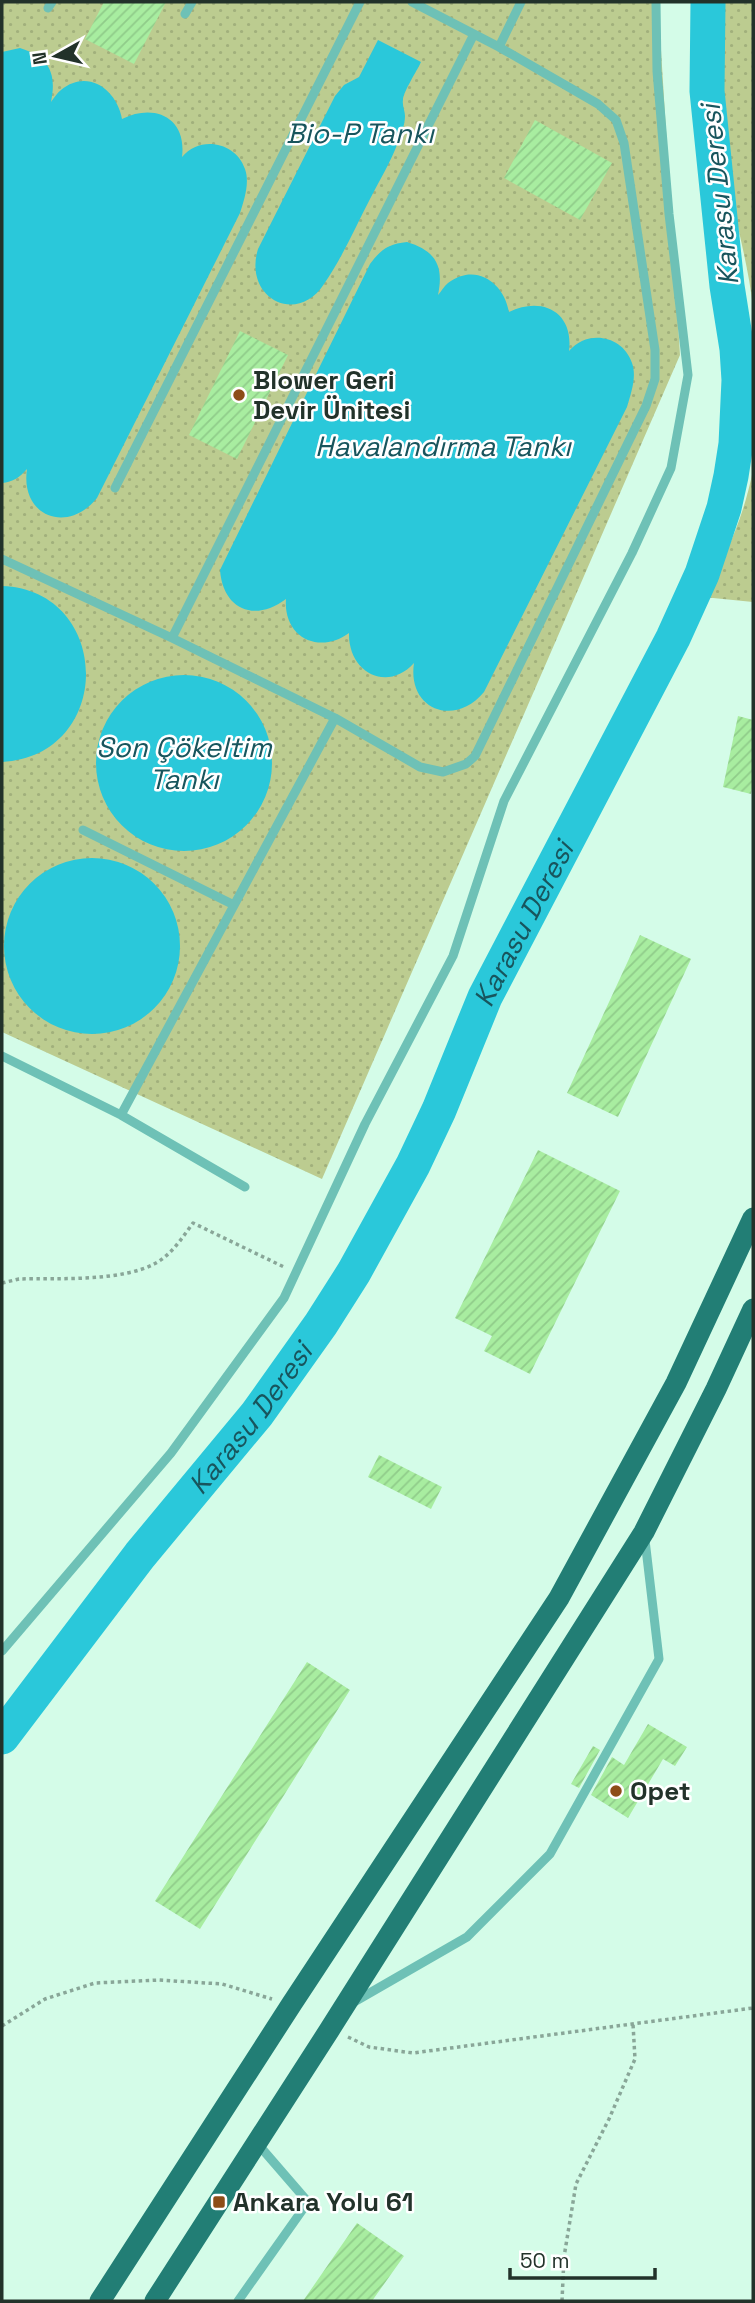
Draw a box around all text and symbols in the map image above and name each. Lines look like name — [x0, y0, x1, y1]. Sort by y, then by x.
north arrow — [21, 21, 91, 91]
text: N — [26, 50, 53, 66]
water label: Karasu Deresi — [691, 100, 746, 287]
water label: Bio-P Tankı — [286, 115, 435, 151]
place label: Blower Geri Devir Ünitesi — [253, 363, 410, 427]
marker: Blower Geri Devir Ünitesi — [231, 387, 247, 403]
water label: Havalandırma Tankı — [315, 428, 572, 464]
water label: Son Çökeltim Tankı — [96, 729, 273, 797]
water label: Karasu Deresi — [465, 832, 583, 1012]
water label: Karasu Deresi — [180, 1333, 322, 1501]
place label: Opet — [630, 1774, 691, 1808]
marker: Opet — [608, 1783, 624, 1799]
place label: Ankara Yolu 61 — [233, 2185, 413, 2219]
marker: Ankara Yolu 61 — [211, 2194, 227, 2210]
scale bar — [510, 2236, 655, 2280]
text: 50 m — [520, 2247, 570, 2274]

